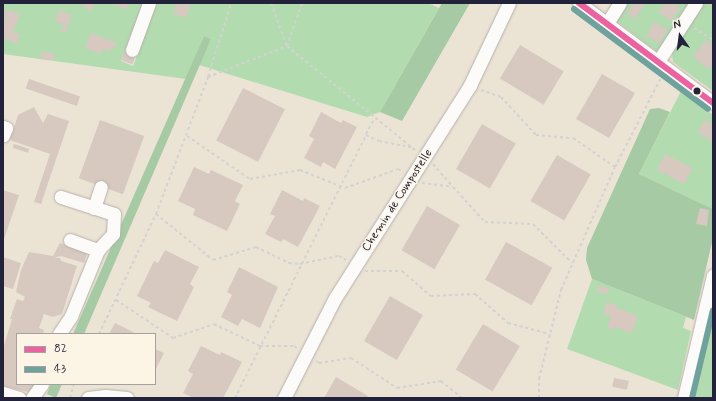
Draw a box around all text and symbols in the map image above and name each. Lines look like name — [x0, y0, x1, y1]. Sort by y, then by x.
north arrow — [660, 16, 700, 56]
text: N — [672, 17, 682, 32]
unlabelled marker — [692, 86, 702, 96]
street label: Chemin de Compostelle — [359, 146, 437, 256]
legend — [16, 333, 156, 385]
text: 82 — [54, 341, 67, 357]
text: 43 — [54, 361, 66, 377]

